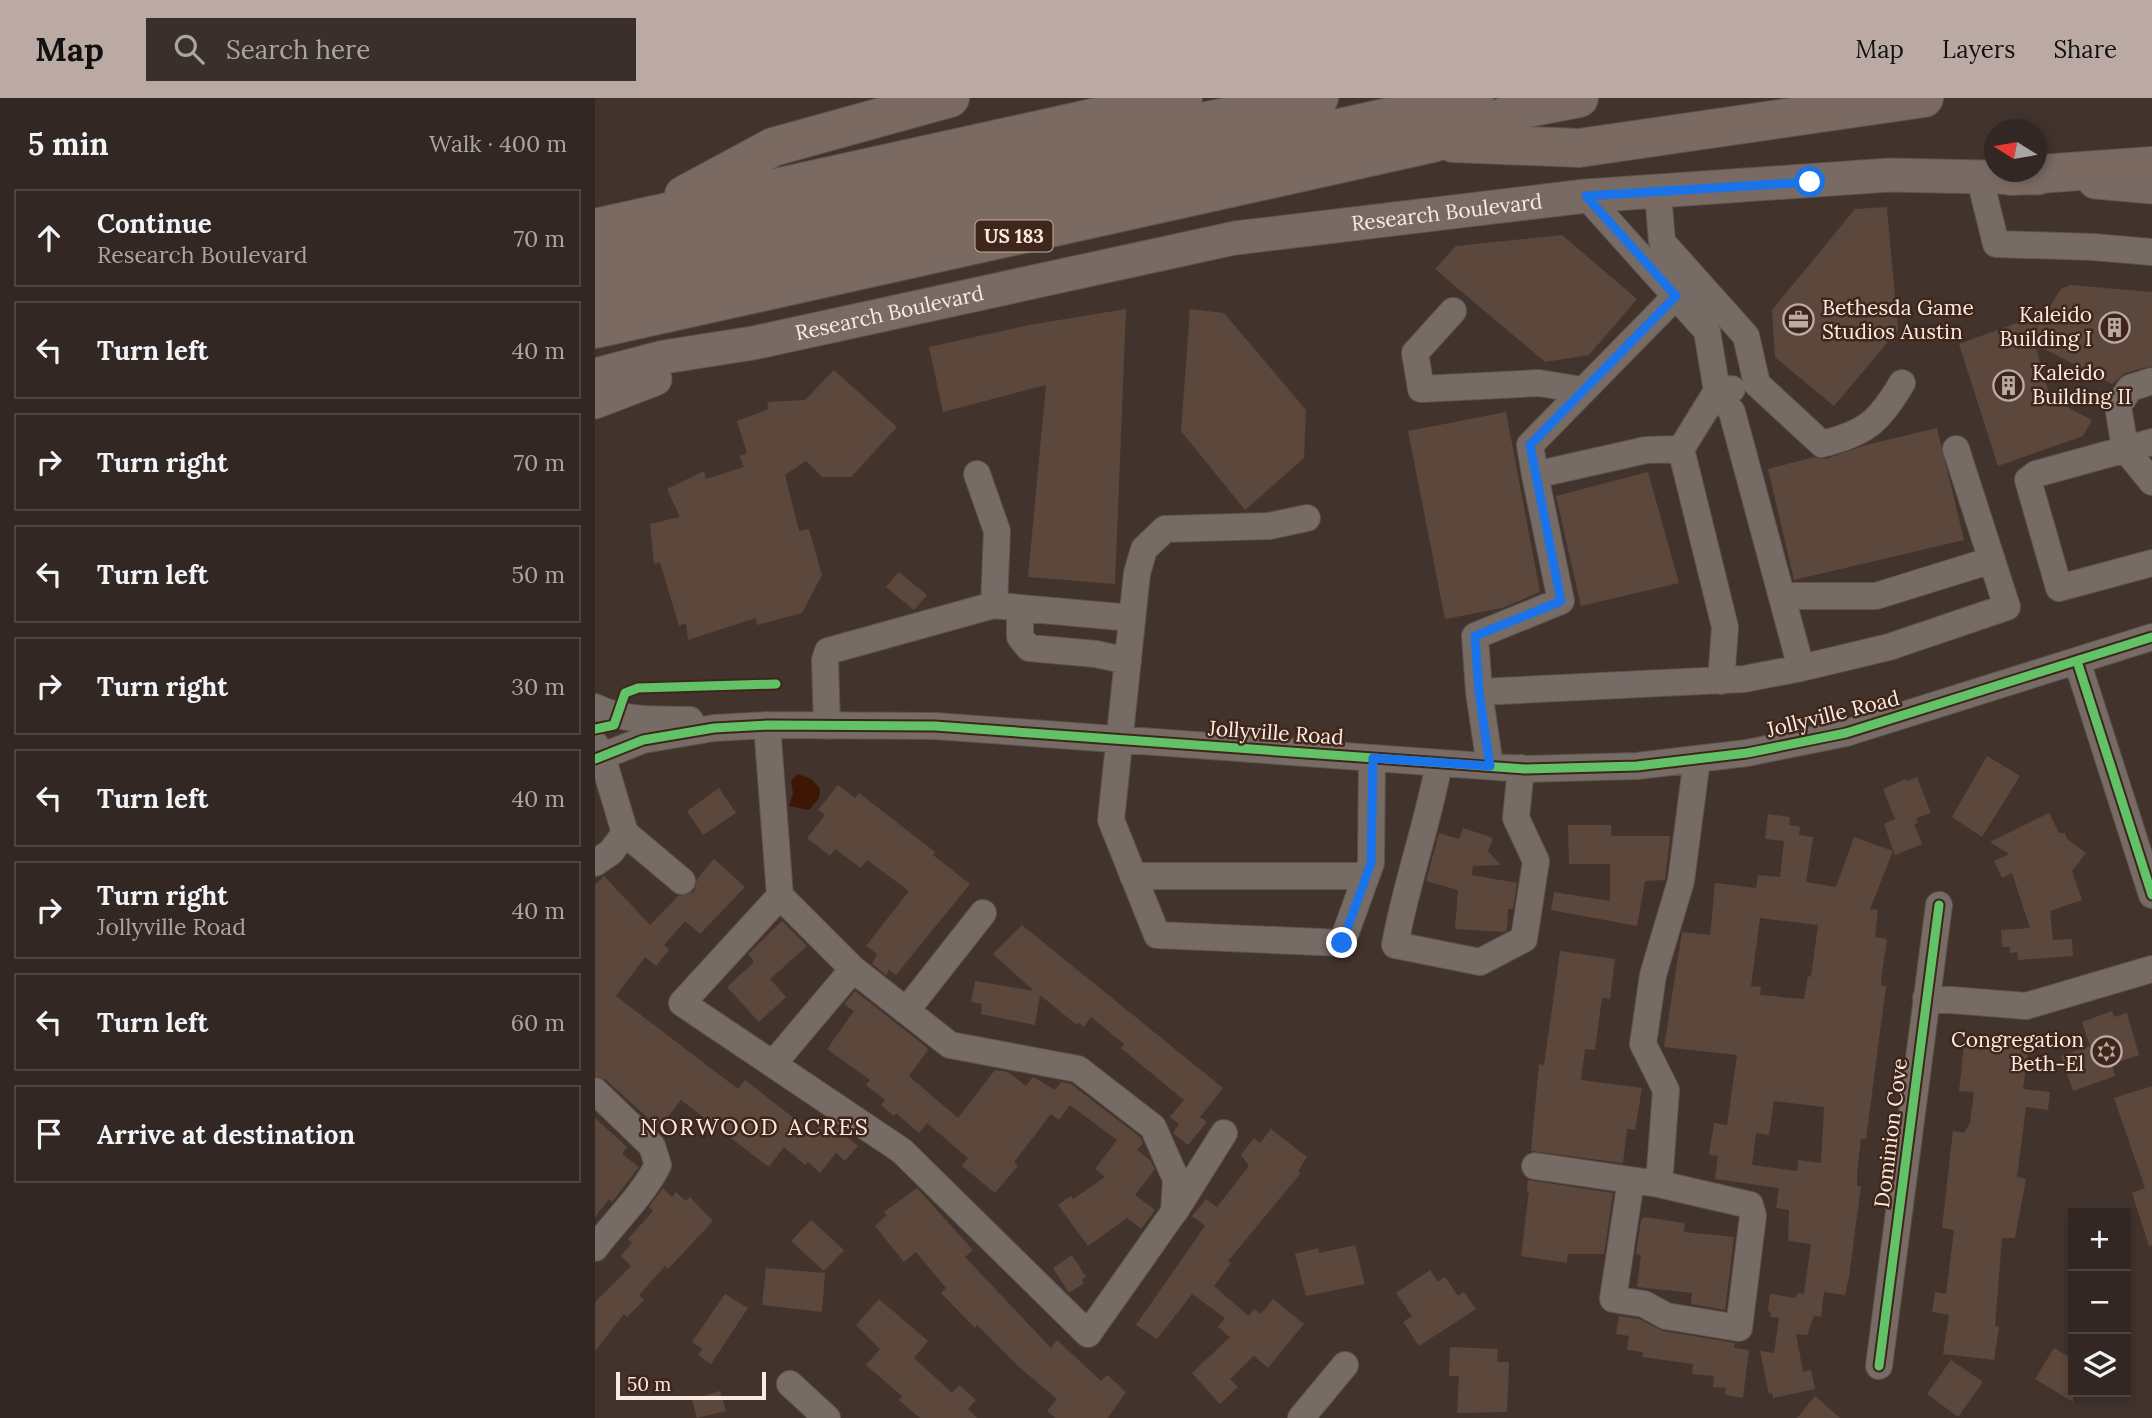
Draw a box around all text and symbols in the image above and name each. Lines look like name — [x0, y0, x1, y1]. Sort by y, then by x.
search box — [146, 18, 636, 81]
text: Map — [35, 28, 104, 70]
icon: search — [170, 30, 208, 68]
text: Search here — [226, 33, 370, 66]
text: Map — [1855, 34, 1904, 65]
text: Layers — [1942, 34, 2015, 65]
text: Share — [2053, 34, 2117, 65]
north arrow — [1984, 119, 2047, 182]
text: 5 min — [28, 125, 109, 163]
text: Walk · 400 m — [429, 129, 567, 158]
route start — [1794, 166, 1825, 197]
street label: Research Boulevard — [1350, 187, 1544, 237]
text: Continue — [97, 207, 212, 240]
icon: ahead — [30, 219, 68, 257]
road number: US 183 — [975, 220, 1053, 252]
text: 70 m — [514, 224, 565, 253]
text: Research Boulevard — [97, 240, 307, 269]
street label: Research Boulevard — [792, 279, 986, 346]
place label: Bethesda Game Studios Austin — [1822, 294, 1974, 345]
place label: Kaleido Building I — [2000, 301, 2092, 352]
office icon: Bethesda Game Studios Austin — [1782, 303, 1816, 337]
building icon: Kaleido Building I — [2098, 310, 2132, 344]
icon: left — [30, 331, 68, 369]
text: Turn left — [97, 334, 208, 367]
text: 40 m — [512, 336, 565, 365]
place label: Kaleido Building II — [2032, 359, 2131, 410]
building icon: Kaleido Building II — [1992, 368, 2026, 402]
icon: right — [30, 443, 68, 481]
text: Turn right — [97, 446, 228, 479]
text: 70 m — [514, 448, 565, 477]
icon: left — [30, 555, 68, 593]
text: Turn left — [97, 558, 208, 591]
text: 50 m — [512, 560, 565, 589]
icon: right — [30, 667, 68, 705]
text: Turn right — [97, 670, 228, 703]
text: 30 m — [511, 672, 565, 701]
street label: Jollyville Road — [1763, 684, 1902, 743]
street label: Jollyville Road — [1206, 714, 1345, 751]
icon: left — [30, 779, 68, 817]
text: Turn left — [97, 782, 208, 815]
text: 40 m — [512, 784, 565, 813]
text: Turn right — [97, 879, 228, 912]
icon: right — [30, 891, 68, 929]
text: 40 m — [512, 896, 565, 925]
text: Jollyville Road — [97, 912, 246, 941]
route end — [1326, 927, 1357, 958]
icon: left — [30, 1003, 68, 1041]
text: Turn left — [97, 1006, 208, 1039]
text: 60 m — [511, 1008, 565, 1037]
place label: Congregation Beth-El — [1951, 1026, 2084, 1077]
synagogue icon: Congregation Beth-El — [2090, 1035, 2124, 1069]
street label: Dominion Cove — [1868, 1057, 1913, 1209]
district label: NORWOOD ACRES — [640, 1112, 870, 1141]
icon: arrive — [30, 1115, 68, 1153]
text: Arrive at destination — [97, 1118, 355, 1151]
map controls — [2068, 1208, 2131, 1397]
button: + — [2068, 1208, 2131, 1271]
button: − — [2068, 1271, 2131, 1334]
button: layers — [2068, 1334, 2131, 1397]
scale bar — [616, 1369, 767, 1401]
text: 50 m — [627, 1372, 671, 1396]

